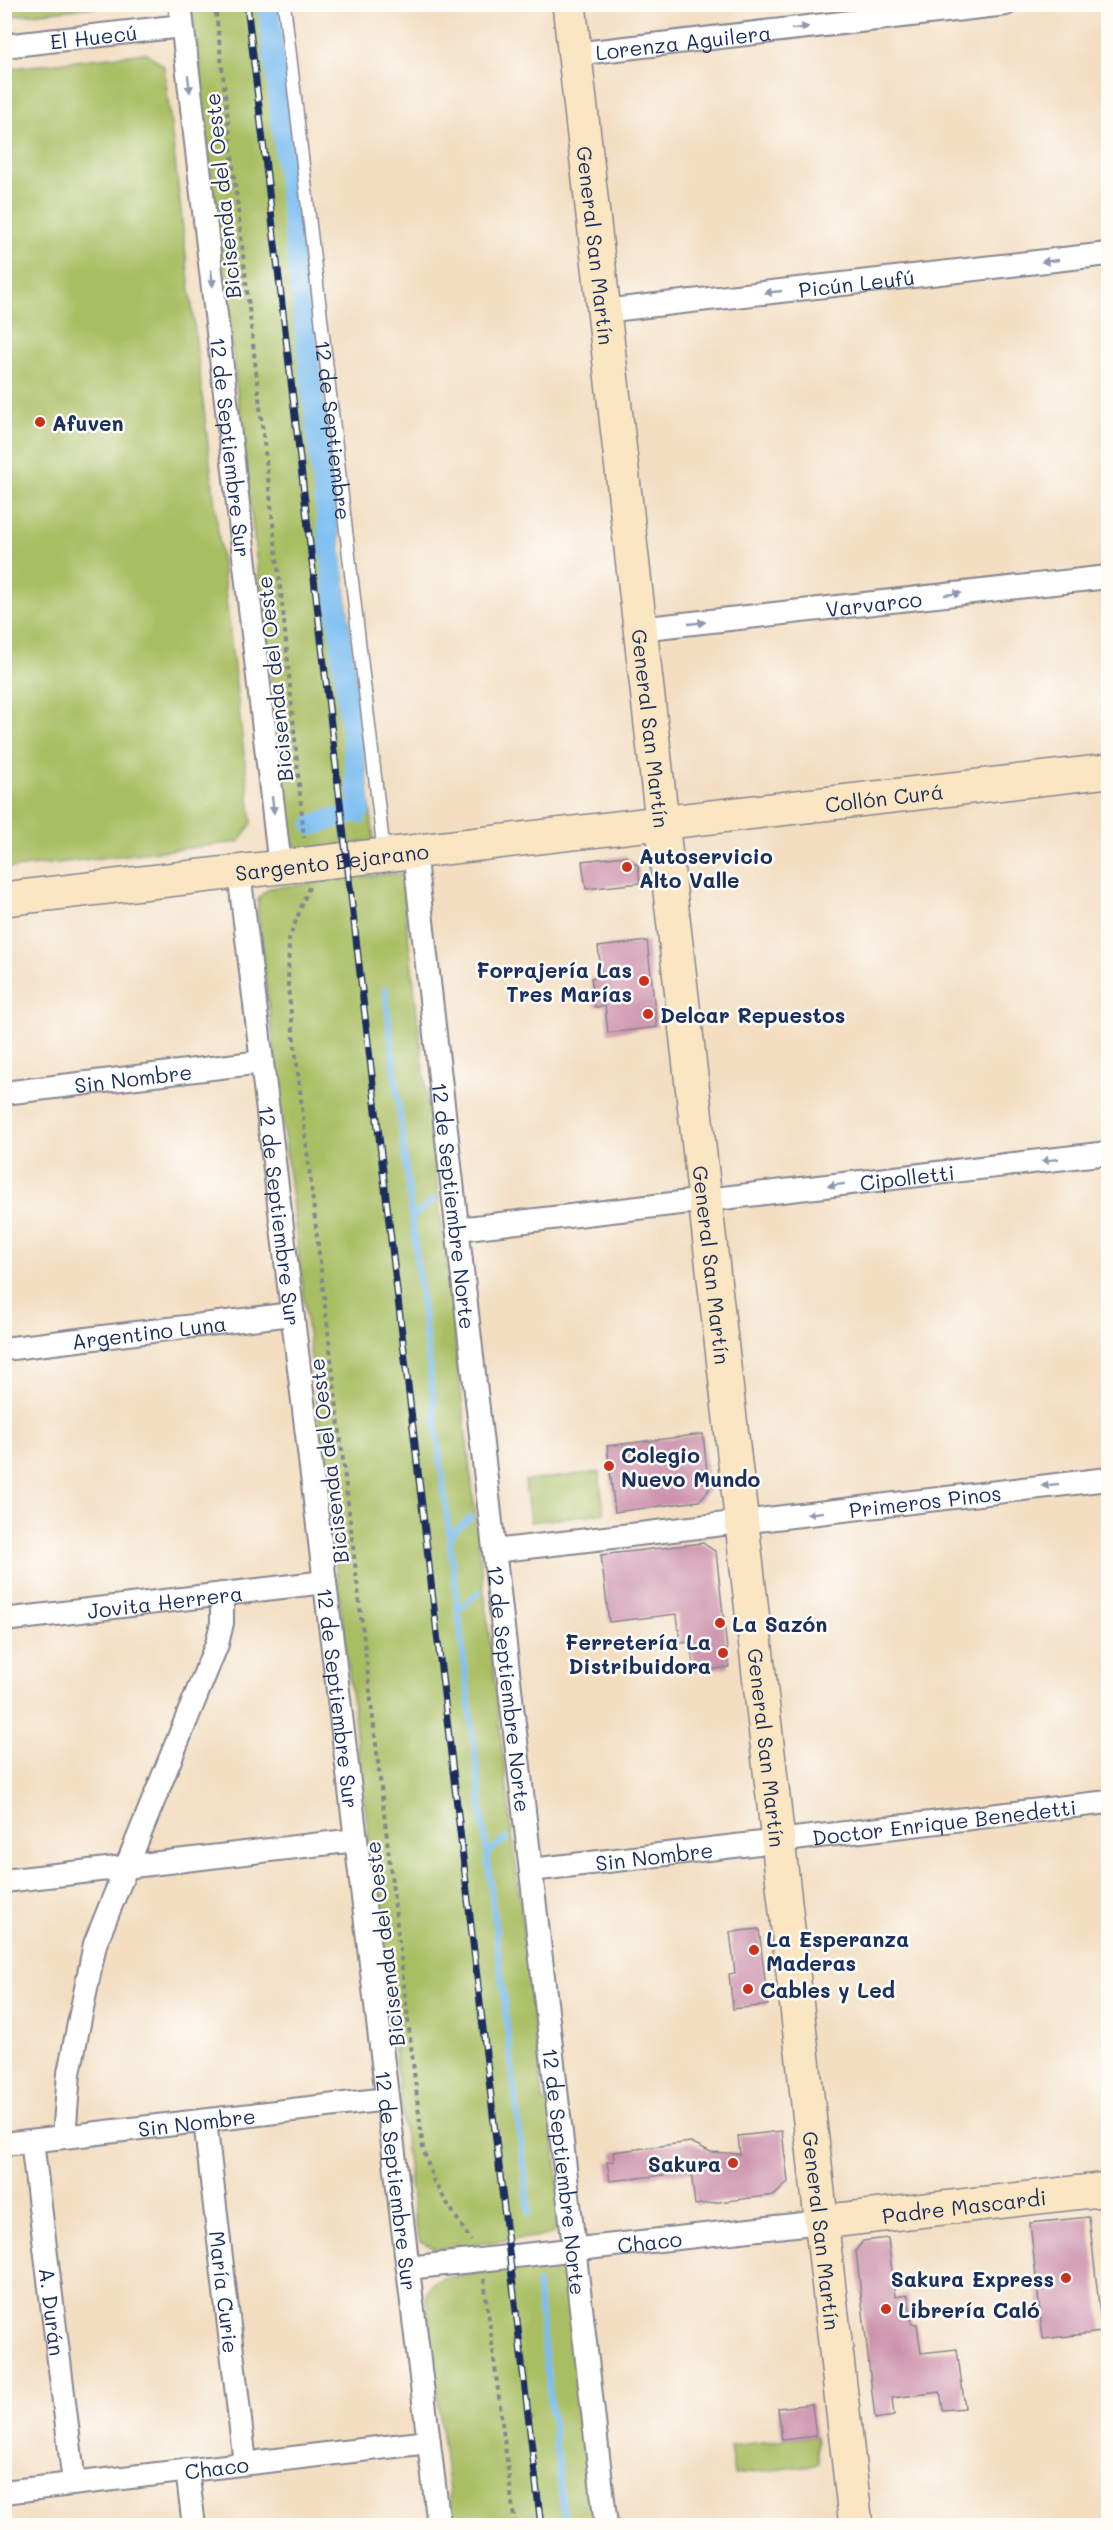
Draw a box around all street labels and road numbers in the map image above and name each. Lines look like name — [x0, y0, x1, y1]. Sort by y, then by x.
street label: El Huecú — [49, 18, 138, 54]
street label: Lorenza Aguilera — [594, 18, 773, 65]
street label: Bicisenda del Oeste — [198, 92, 246, 300]
street label: General San Martín — [572, 145, 621, 346]
street label: Picún Leufú — [797, 262, 916, 302]
street label: 12 de Septiembre Sur — [205, 335, 258, 559]
street label: 12 de Septiembre — [310, 339, 358, 522]
street label: Bicisenda del Oeste — [250, 575, 298, 783]
street label: Varvarco — [824, 584, 923, 622]
street label: General San Martín — [627, 627, 676, 829]
street label: Collón Curá — [823, 777, 945, 817]
street label: Sargento Bejarano — [234, 836, 430, 886]
street label: Sin Nombre — [73, 1057, 193, 1098]
street label: 12 de Septiembre Norte — [427, 1081, 482, 1331]
street label: 12 de Septiembre Sur — [254, 1104, 307, 1327]
street label: Cipolletti — [858, 1158, 956, 1195]
street label: General San Martín — [688, 1164, 737, 1366]
street label: Argentino Luna — [70, 1309, 228, 1354]
street label: Bicisenda del Oeste — [302, 1357, 354, 1565]
street label: Primeros Pinos — [847, 1478, 1003, 1523]
street label: 12 de Septiembre Norte — [482, 1564, 538, 1814]
street label: Jovita Herrera — [86, 1578, 244, 1624]
street label: 12 de Septiembre Sur — [312, 1586, 366, 1810]
street label: General San Martín — [743, 1647, 792, 1849]
street label: Doctor Enrique Benedetti — [811, 1792, 1078, 1850]
street label: Sin Nombre — [594, 1835, 714, 1876]
street label: Bicisenda del Oeste — [358, 1840, 410, 2048]
street label: 12 de Septiembre Norte — [538, 2046, 593, 2296]
street label: 12 de Septiembre Sur — [371, 2069, 424, 2292]
street label: Sin Nombre — [136, 2101, 257, 2142]
street label: General San Martín — [798, 2130, 847, 2332]
street label: Padre Mascardi — [880, 2183, 1048, 2228]
street label: Chaco — [616, 2224, 683, 2258]
street label: María Curie — [204, 2229, 246, 2355]
street label: A. Durán — [34, 2266, 72, 2357]
street label: Chaco — [183, 2450, 250, 2484]

